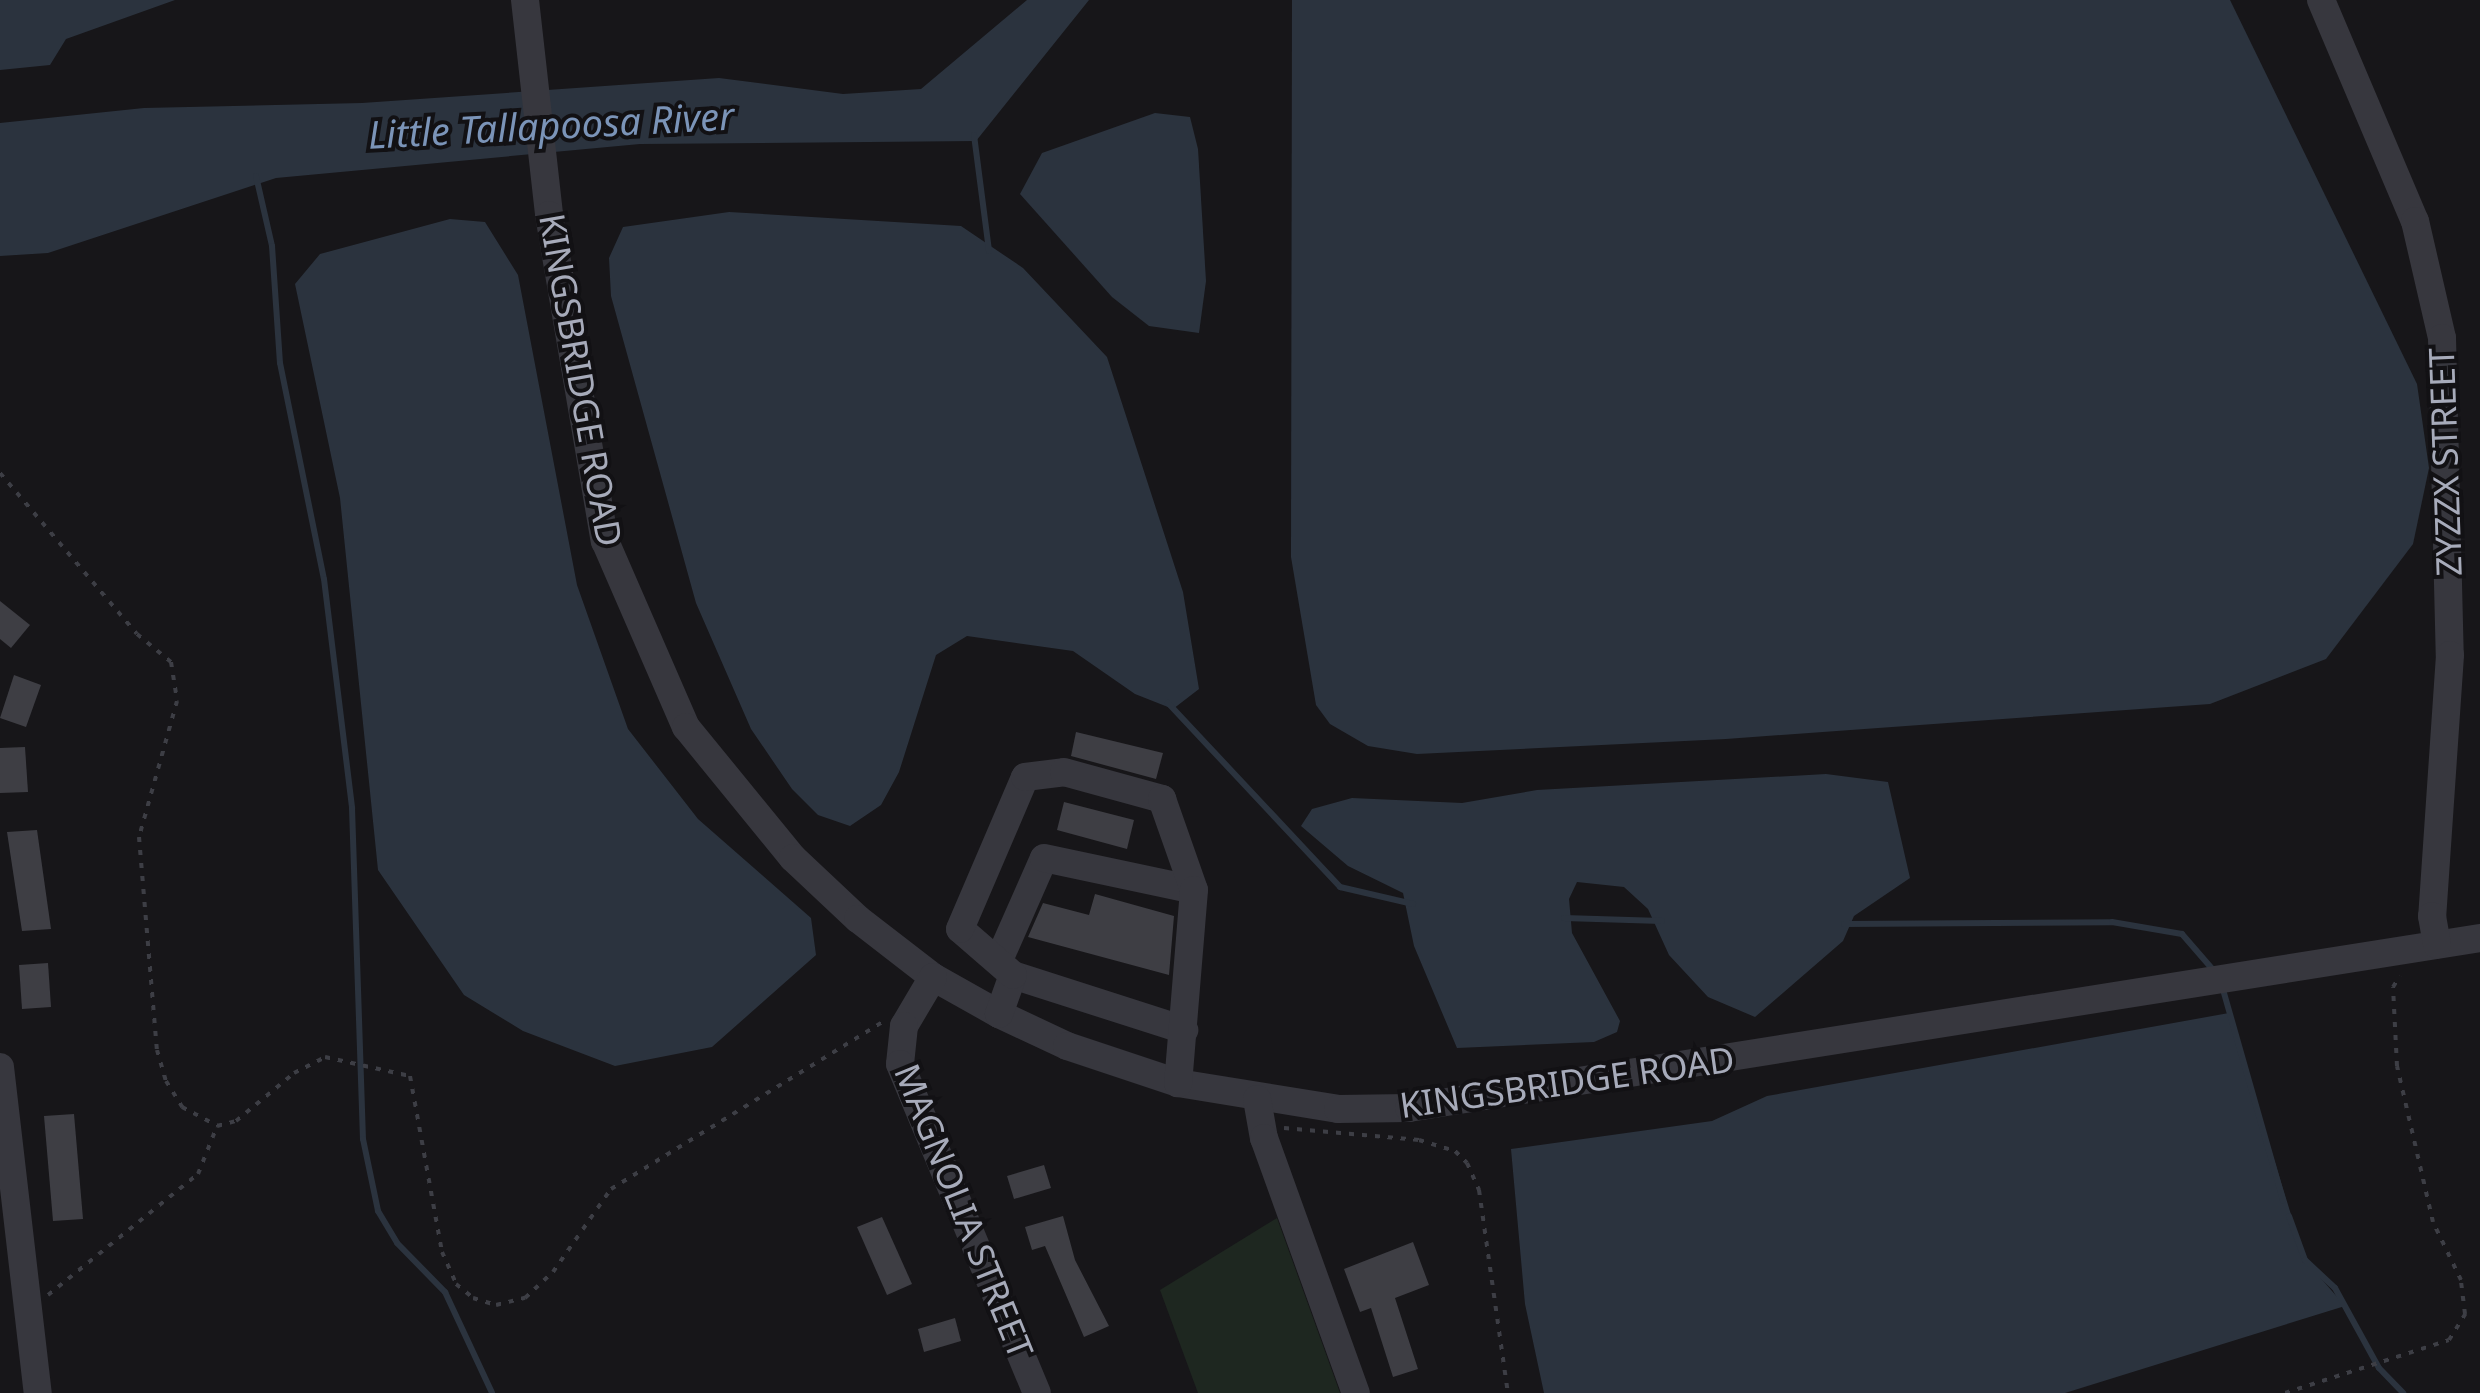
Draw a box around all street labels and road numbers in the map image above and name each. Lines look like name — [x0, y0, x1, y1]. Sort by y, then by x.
street label: KINGSBRIDGE ROAD — [531, 210, 631, 550]
street label: ZYZZX STREET — [2420, 347, 2470, 577]
street label: KINGSBRIDGE ROAD — [1397, 1038, 1737, 1126]
street label: MAGNOLIA STREET — [886, 1058, 1042, 1364]

